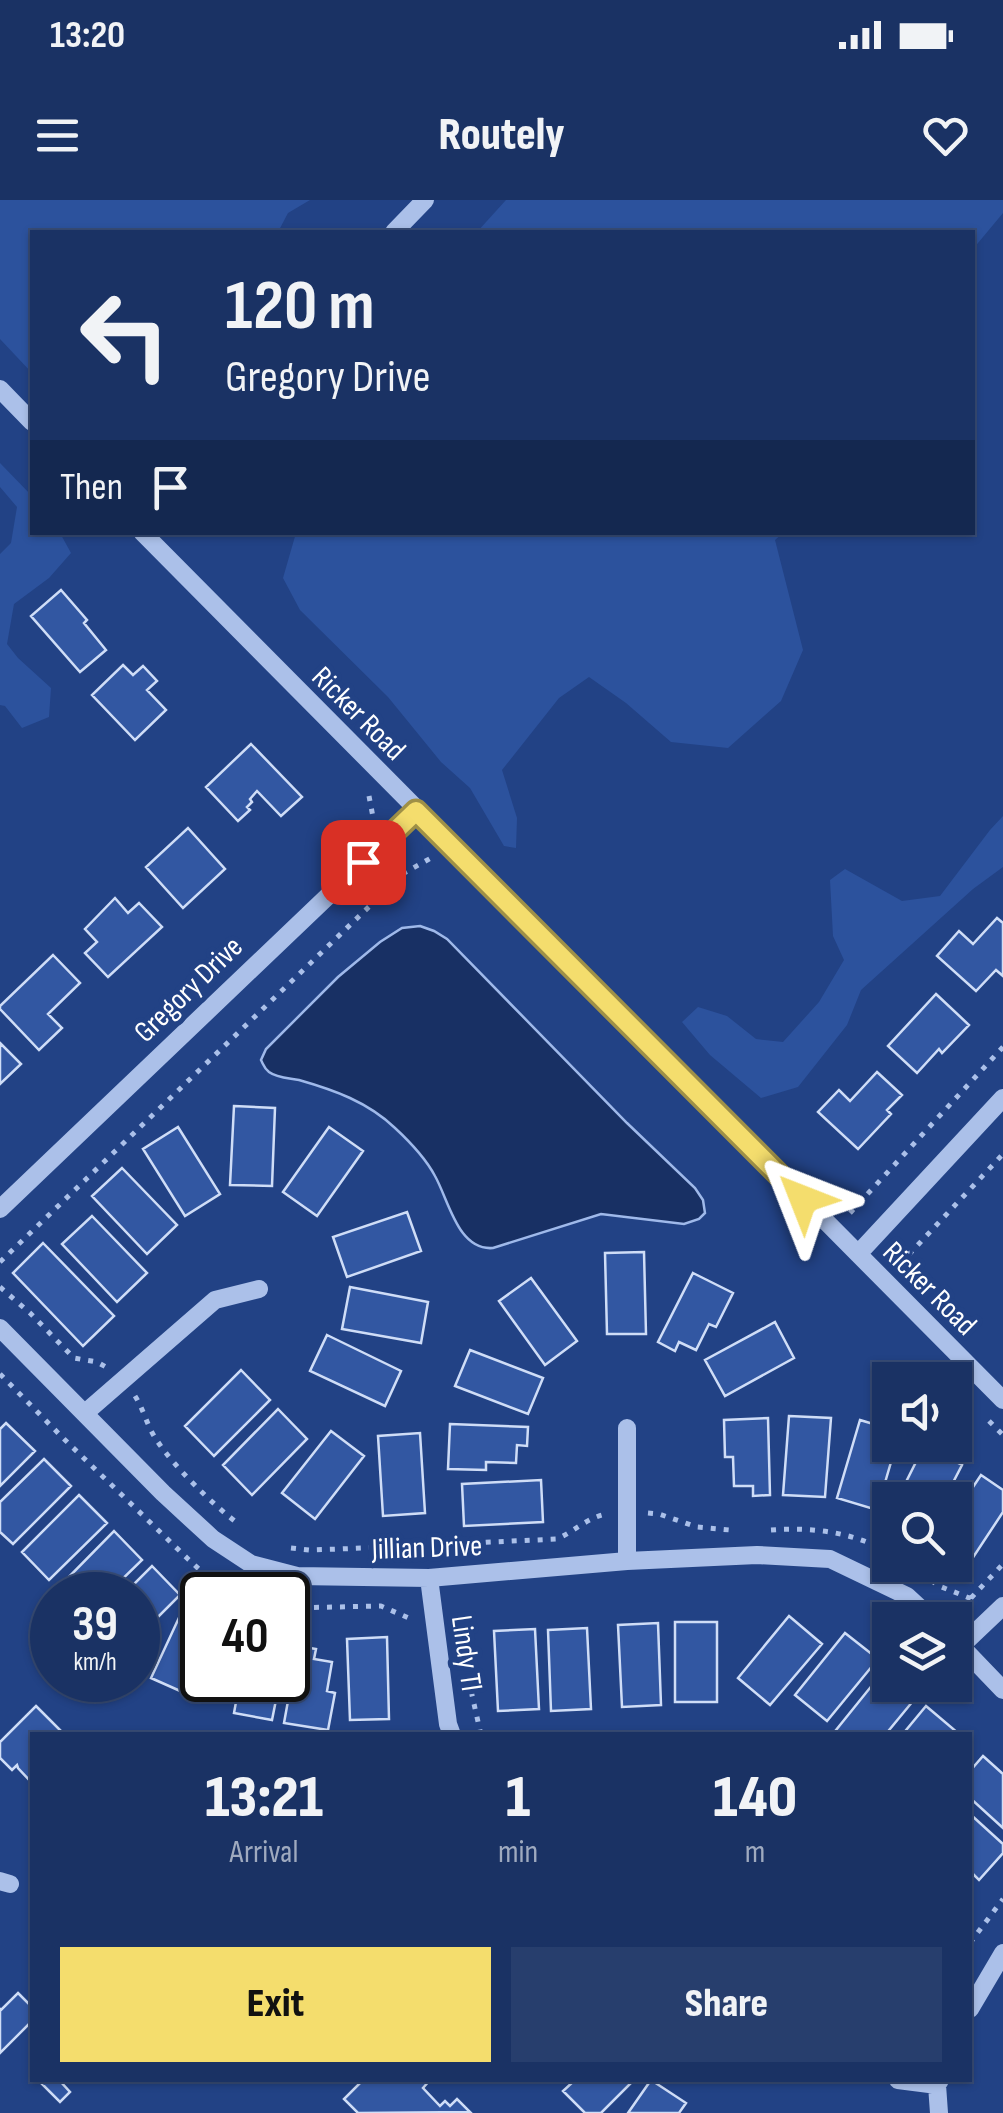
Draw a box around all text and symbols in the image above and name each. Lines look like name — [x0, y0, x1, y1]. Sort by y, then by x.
text: 13:20 — [50, 13, 125, 58]
icon: menu — [30, 108, 85, 163]
text: Routely — [438, 108, 565, 163]
icon: heart — [918, 108, 973, 163]
text: 120 m — [225, 265, 375, 349]
icon: left — [60, 270, 190, 400]
text: Gregory Drive — [225, 350, 431, 405]
icon: arrive — [143, 460, 198, 515]
text: Then — [60, 465, 123, 510]
street label: Ricker Road — [304, 659, 413, 768]
pin — [321, 820, 406, 905]
icon: arrive — [336, 835, 391, 890]
street label: Gregory Drive — [127, 929, 251, 1050]
position arrow — [751, 1147, 855, 1251]
street label: Ricker Road — [875, 1234, 984, 1343]
map controls — [872, 1362, 972, 1702]
button: sound — [872, 1362, 972, 1462]
button: search — [872, 1482, 972, 1582]
street label: Jillian Drive — [370, 1528, 483, 1568]
speed limit sign: 40 — [180, 1572, 310, 1702]
text: 39 — [72, 1595, 118, 1655]
button: layers — [872, 1602, 972, 1702]
street label: Lindy Tl — [443, 1613, 489, 1693]
text: km/h — [73, 1647, 117, 1678]
text: 13:21 — [205, 1762, 323, 1834]
text: 1 — [506, 1762, 530, 1834]
text: 140 — [713, 1762, 797, 1834]
text: Arrival — [230, 1833, 298, 1872]
text: min — [498, 1833, 538, 1872]
text: m — [745, 1833, 765, 1872]
button: Exit — [60, 1947, 491, 2062]
button: Share — [511, 1947, 942, 2062]

